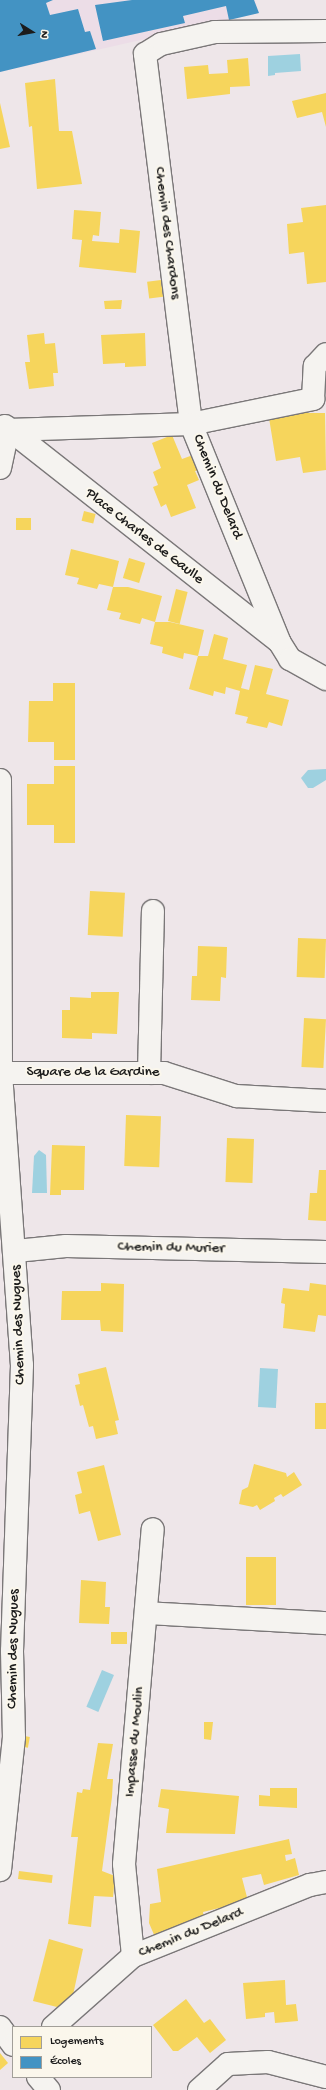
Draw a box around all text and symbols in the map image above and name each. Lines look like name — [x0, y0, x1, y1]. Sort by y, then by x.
north arrow — [12, 12, 52, 52]
text: N — [37, 30, 50, 39]
street label: Chemin des Chardons — [150, 166, 184, 300]
street label: Chemin du Delard — [188, 432, 246, 542]
street label: Place Charles de Gaulle — [81, 485, 207, 589]
street label: Square de la Gardine — [26, 1064, 160, 1082]
street label: Chemin du Murier — [117, 1238, 225, 1258]
street label: Chemin des Nugues — [8, 1265, 30, 1385]
street label: Chemin des Nugues — [4, 1589, 24, 1709]
street label: Impasse du Moulin — [121, 1686, 149, 1798]
street label: Chemin du Delard — [136, 1904, 246, 1962]
legend — [12, 2026, 152, 2078]
text: Logements — [50, 2035, 103, 2049]
text: Écoles — [50, 2055, 81, 2069]

